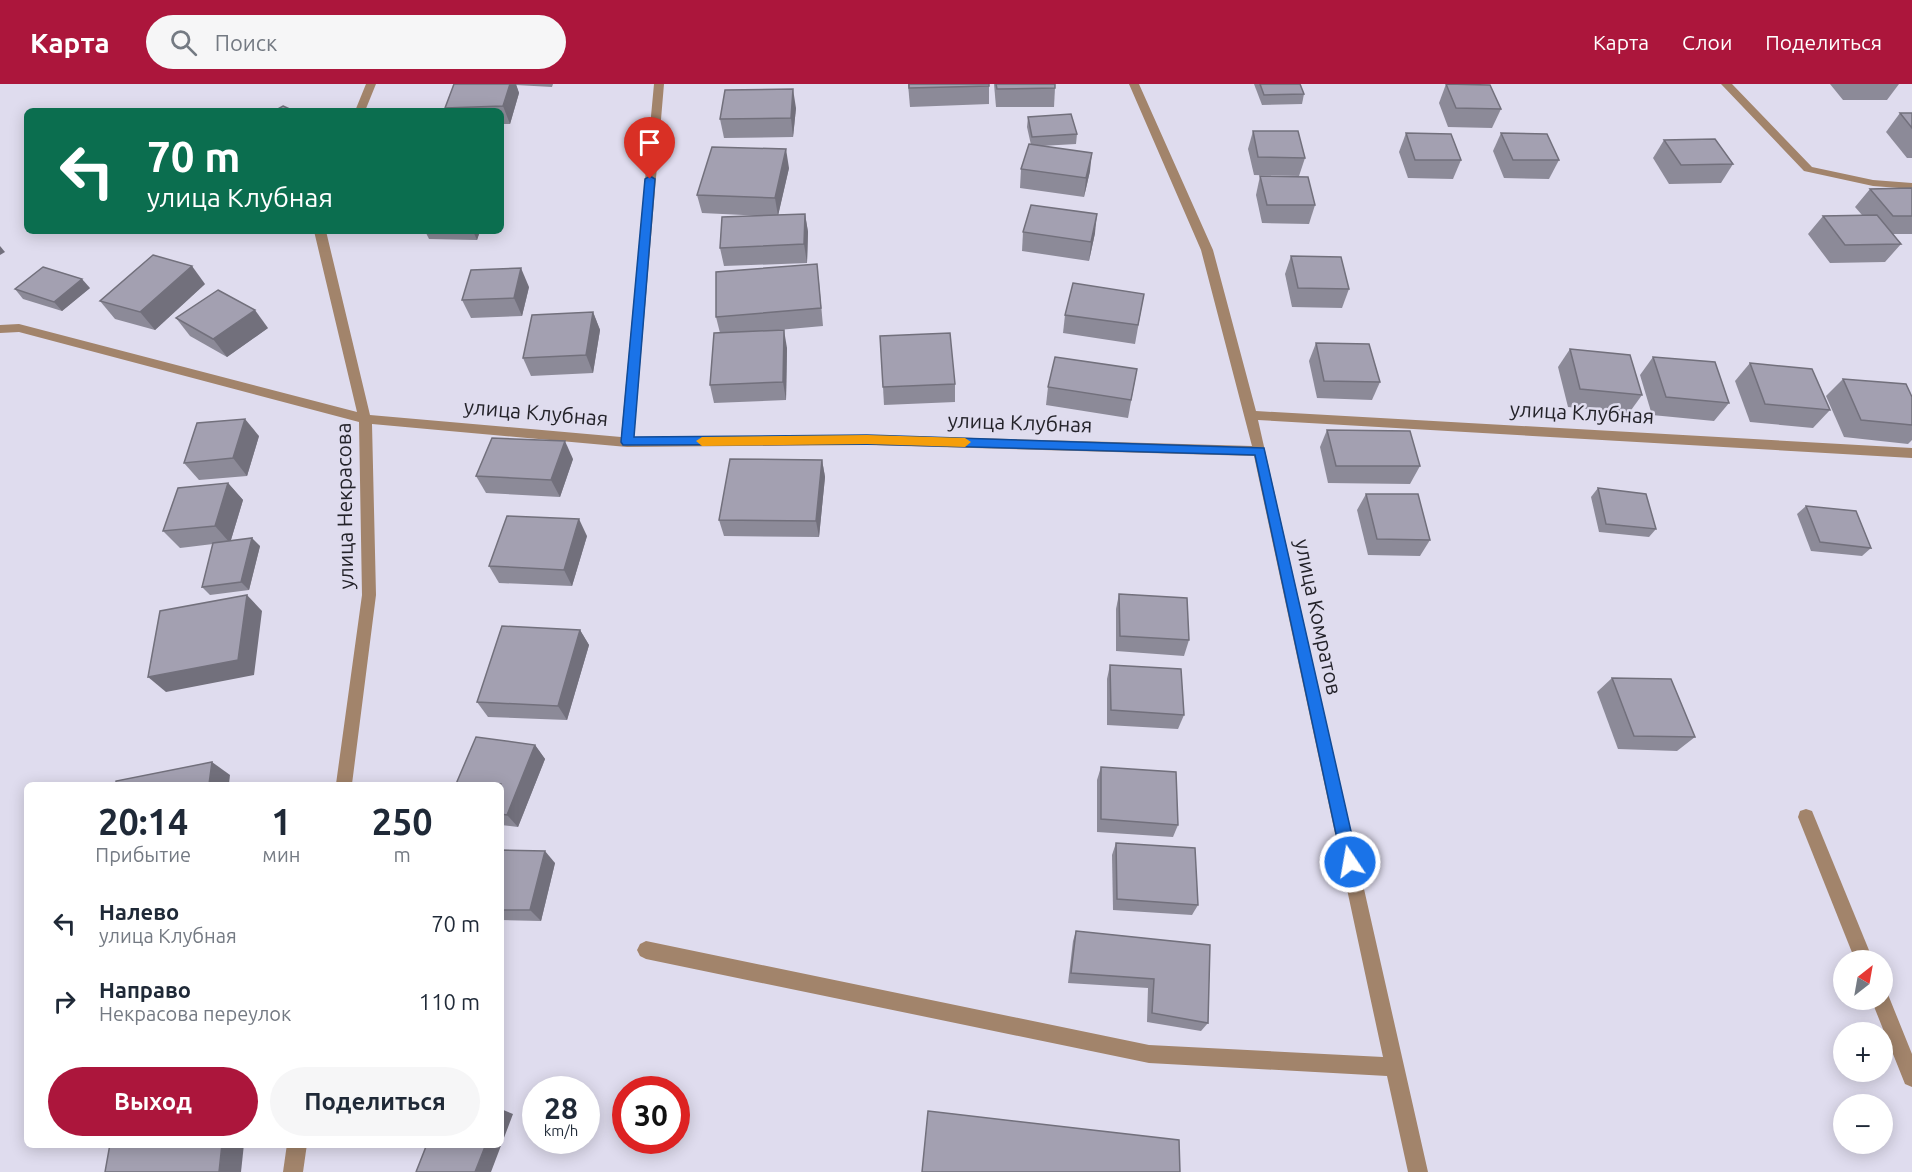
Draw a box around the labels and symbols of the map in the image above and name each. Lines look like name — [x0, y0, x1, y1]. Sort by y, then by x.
pin — [624, 117, 675, 179]
street label: улица Клубная — [463, 394, 609, 430]
street label: улица Клубная — [1509, 396, 1655, 428]
street label: улица Клубная — [947, 407, 1093, 437]
street label: улица Некрасова — [331, 422, 357, 590]
street label: улица Комратов — [1291, 537, 1347, 697]
position arrow — [1318, 830, 1382, 894]
north arrow — [1833, 950, 1893, 1010]
speed limit sign: 30 — [612, 1076, 690, 1154]

